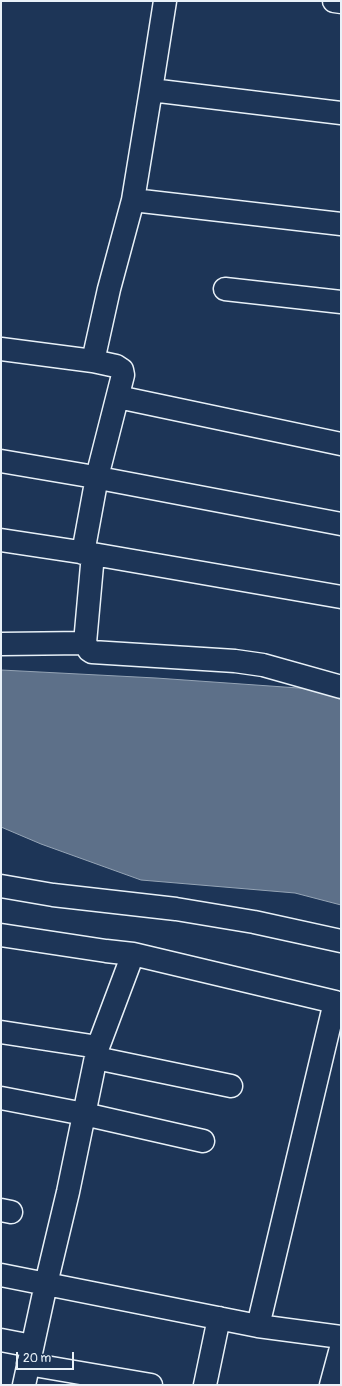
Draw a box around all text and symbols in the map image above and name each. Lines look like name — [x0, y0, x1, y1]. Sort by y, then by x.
scale bar — [18, 1344, 76, 1370]
text: 20 m — [23, 1351, 51, 1366]

